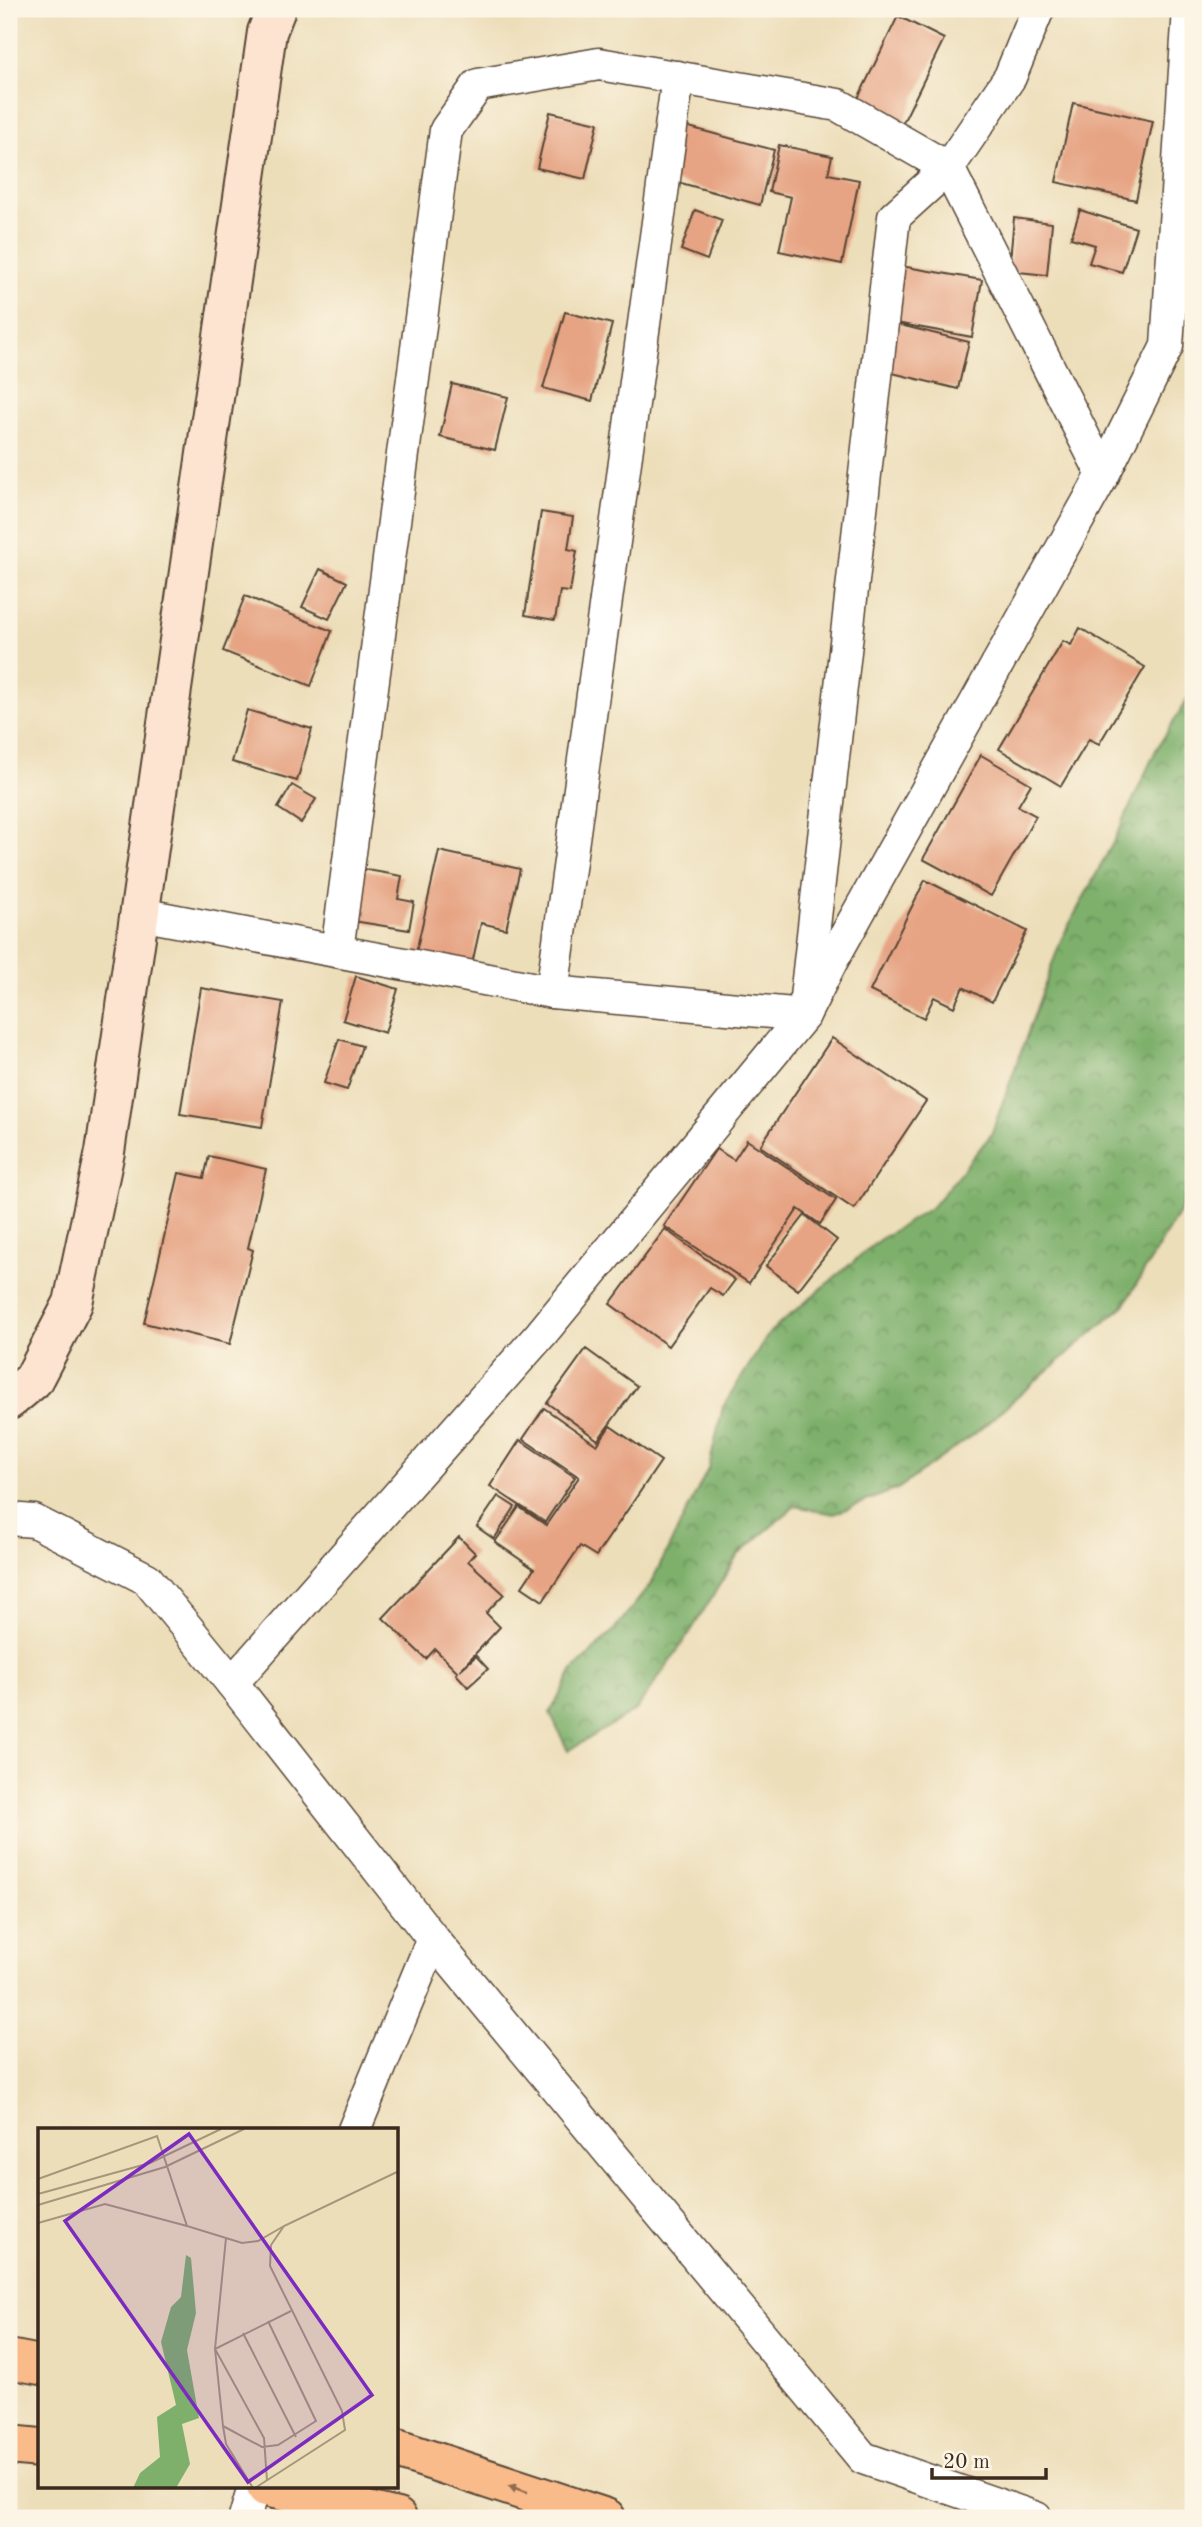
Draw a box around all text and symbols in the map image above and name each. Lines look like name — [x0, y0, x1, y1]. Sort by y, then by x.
inset map — [38, 2128, 399, 2488]
scale bar — [932, 2436, 1046, 2480]
text: 20 m — [943, 2452, 990, 2473]
one-way arrow — [507, 2483, 528, 2493]

